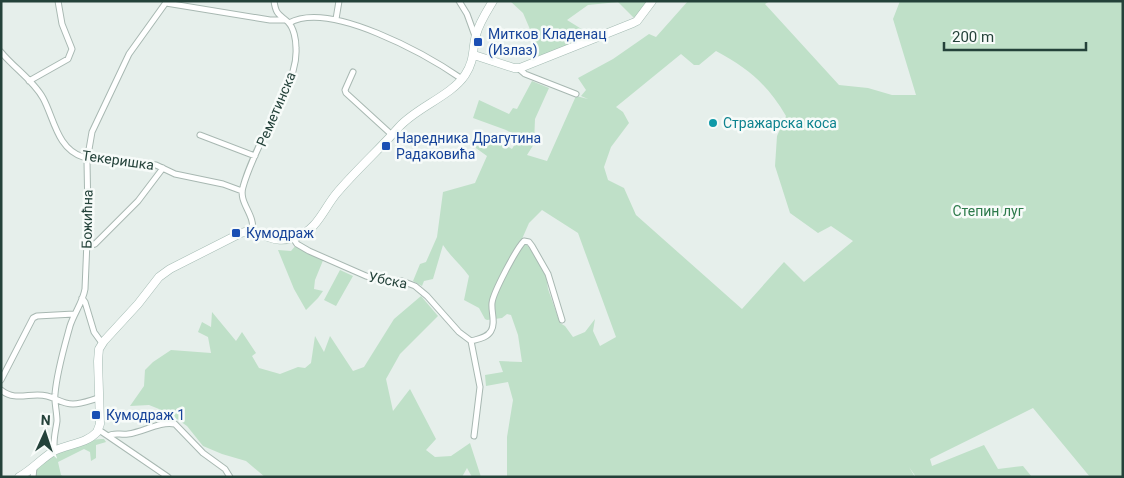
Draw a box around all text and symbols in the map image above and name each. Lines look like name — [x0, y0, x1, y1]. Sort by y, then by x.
scale bar — [944, 20, 1086, 52]
place label: Митков Кладенац (Излаз) — [488, 26, 607, 59]
text: 200 m — [952, 28, 994, 46]
marker: Митков Кладенац (Излаз) — [472, 36, 484, 48]
street label: Реметинска — [253, 69, 299, 149]
place label: Стражарска коса — [723, 115, 837, 131]
marker: Стражарска коса — [707, 117, 719, 129]
place label: Наредника Драгутина Радаковића — [396, 130, 541, 162]
marker: Наредника Драгутина Радаковића — [380, 140, 392, 152]
street label: Текеришка — [81, 147, 155, 173]
street label: Божићна — [78, 189, 96, 249]
park label: Степин луг — [952, 203, 1024, 219]
place label: Кумодраж — [246, 225, 314, 241]
marker: Кумодраж — [230, 227, 242, 239]
street label: Убска — [367, 268, 409, 292]
place label: Кумодраж 1 — [106, 407, 185, 423]
north arrow — [20, 408, 70, 458]
marker: Кумодраж 1 — [90, 409, 102, 421]
text: N — [40, 412, 51, 428]

